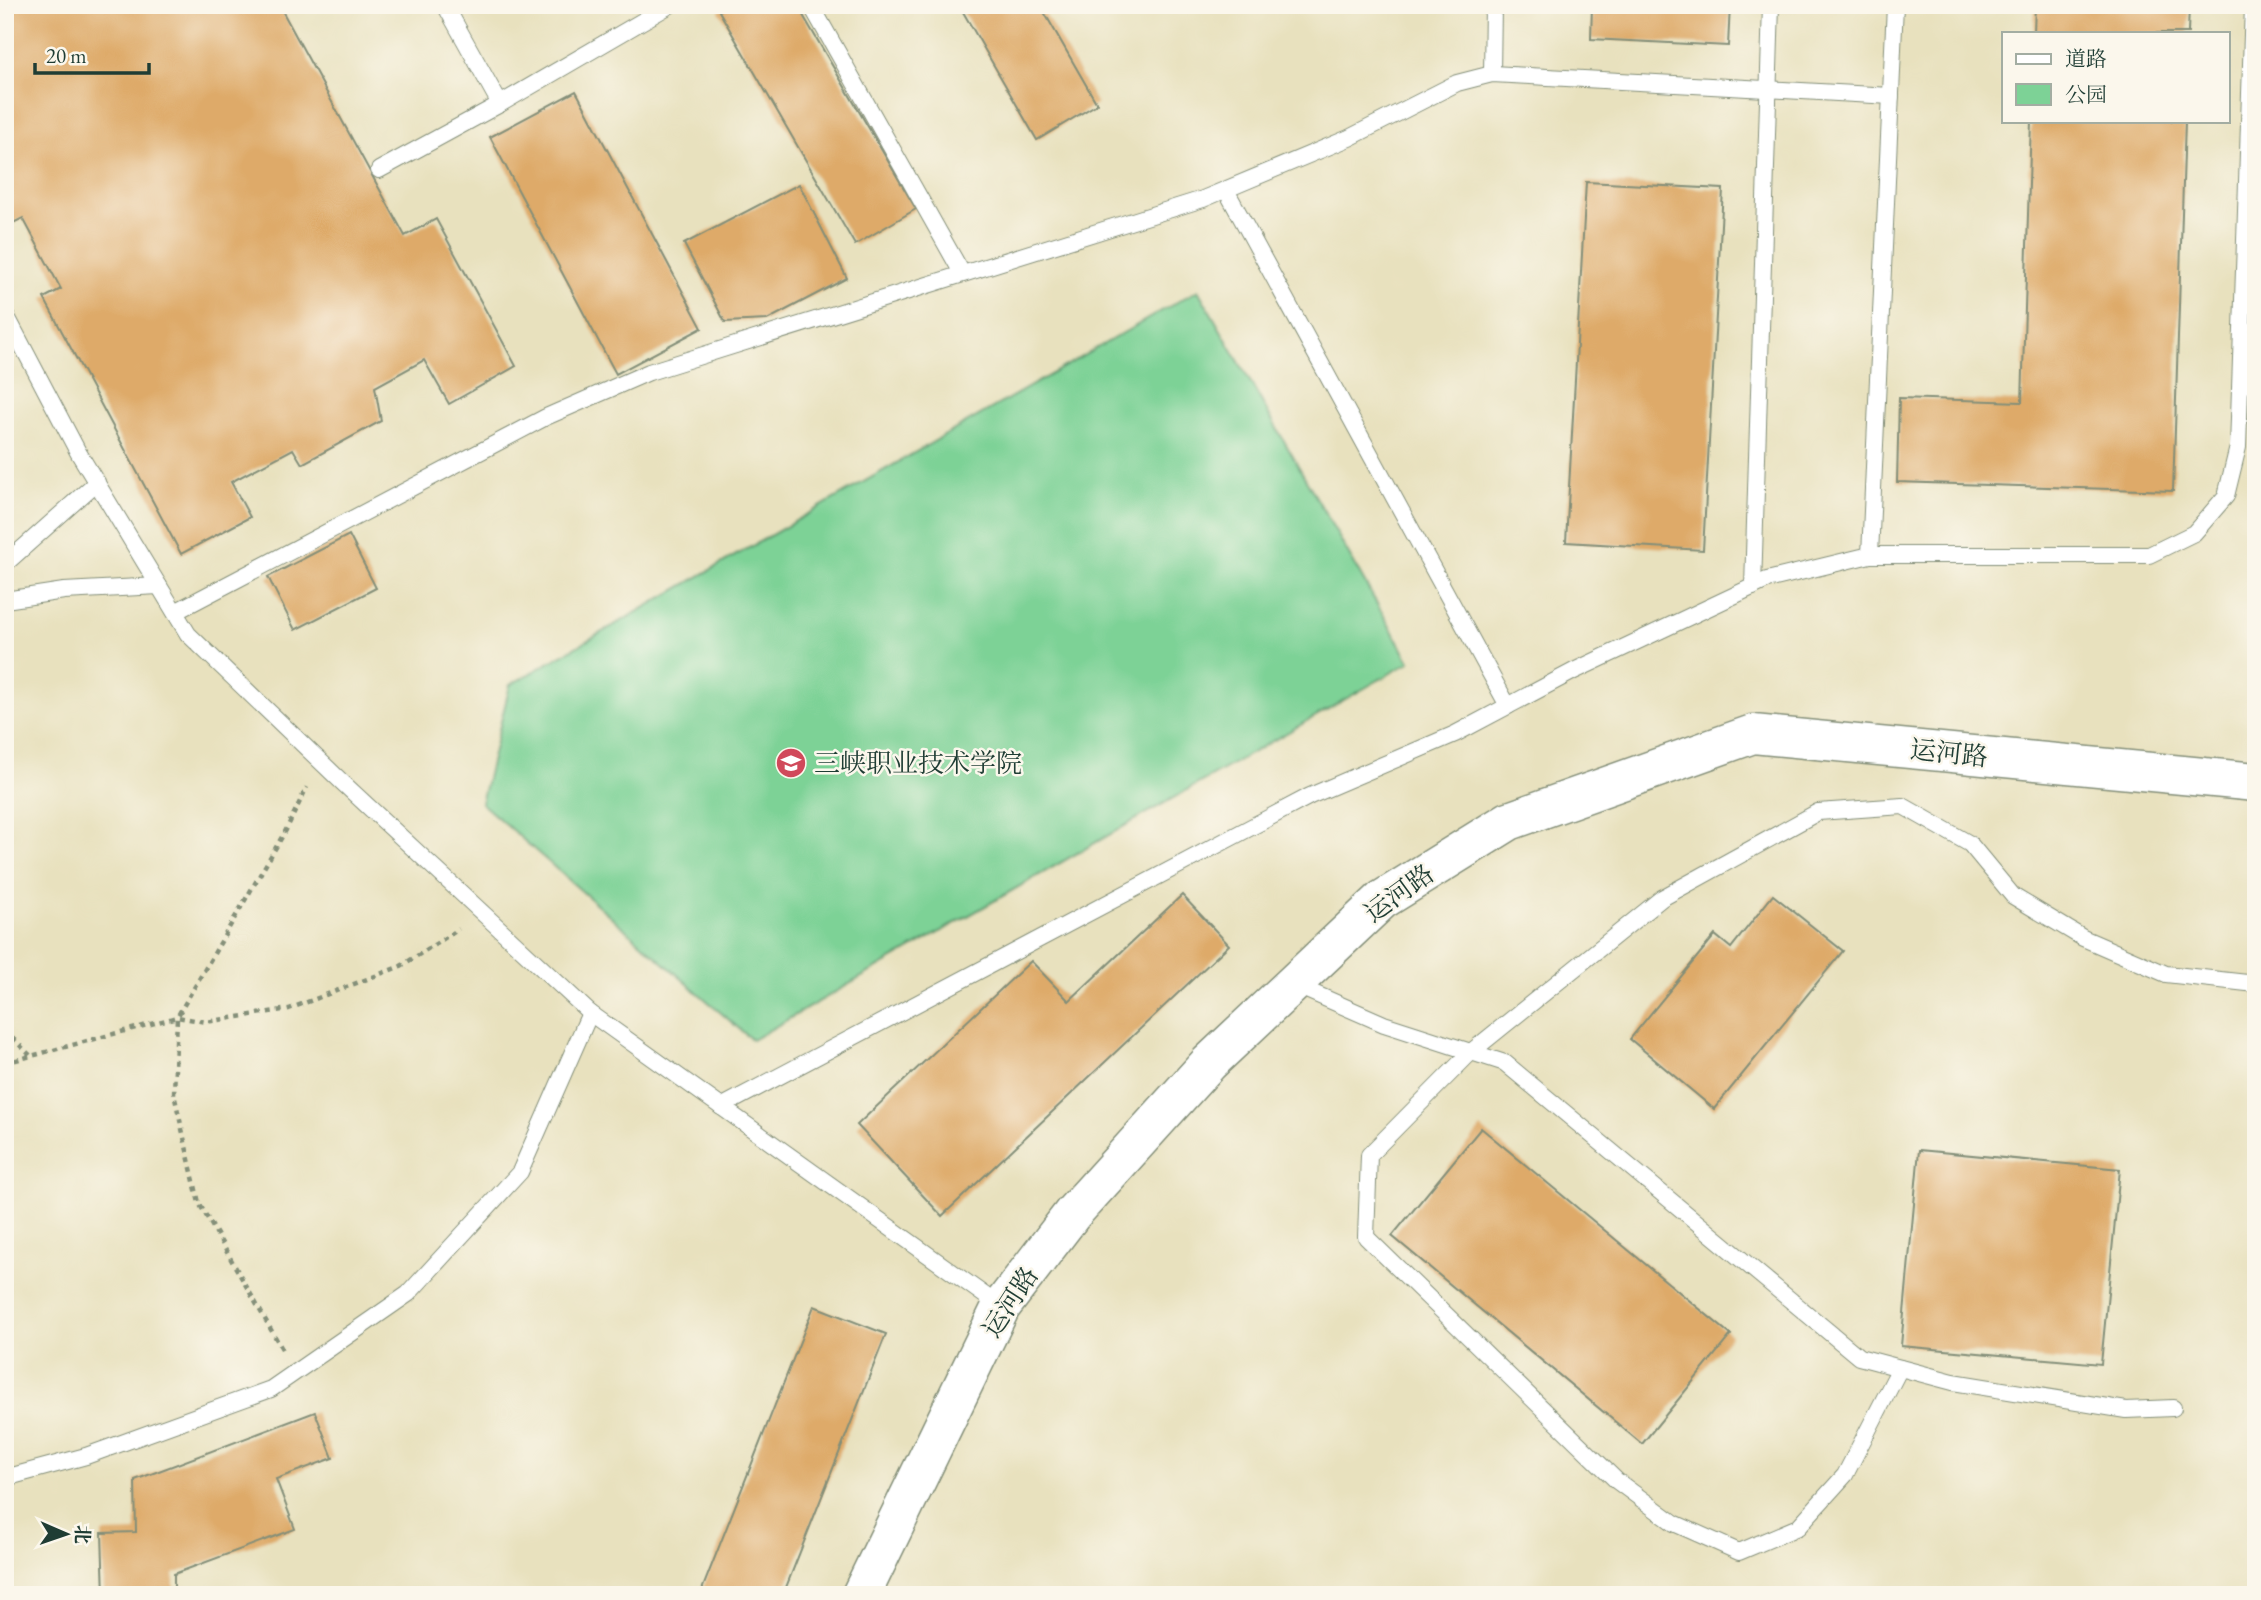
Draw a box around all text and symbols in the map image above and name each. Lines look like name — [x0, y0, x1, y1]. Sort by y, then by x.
scale bar — [35, 32, 149, 76]
legend — [2002, 32, 2230, 122]
text: 20 m — [46, 42, 87, 69]
text: 道路 — [2065, 45, 2107, 72]
text: 公园 — [2065, 81, 2107, 108]
street label: 运河路 — [1908, 732, 1990, 774]
school or university icon: 三峡职业技术学院 — [774, 746, 808, 780]
place label: 三峡职业技术学院 — [814, 746, 1022, 780]
street label: 运河路 — [1357, 856, 1441, 930]
street label: 运河路 — [974, 1260, 1046, 1344]
north arrow — [32, 1498, 102, 1568]
text: 北 — [70, 1525, 95, 1545]

